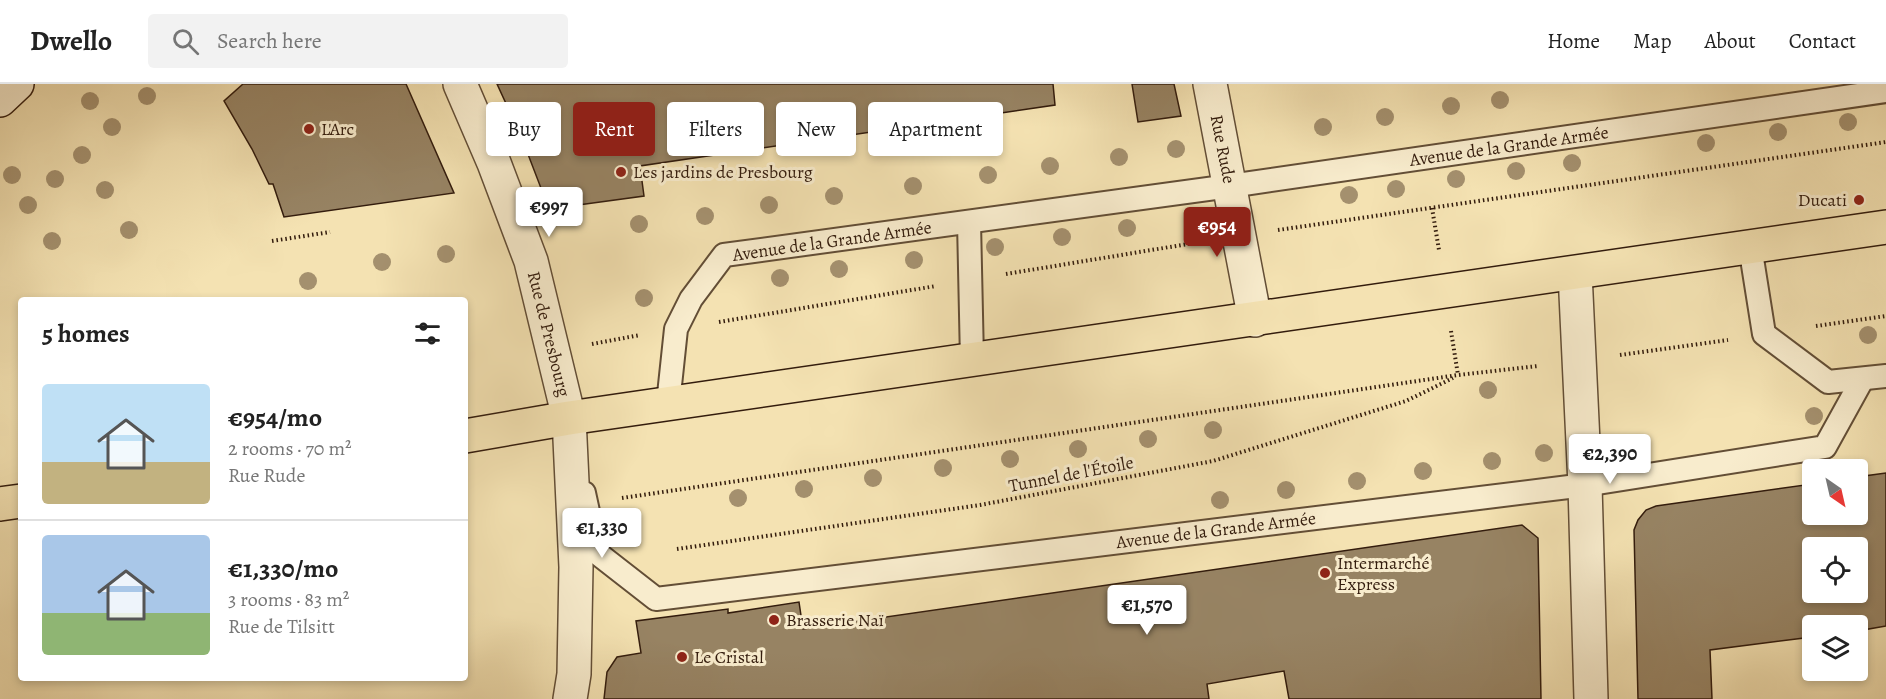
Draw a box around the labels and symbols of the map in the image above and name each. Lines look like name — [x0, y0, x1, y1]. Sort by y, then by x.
street label: Rue Rude — [1205, 112, 1241, 186]
place label: L'Arc — [321, 117, 354, 141]
street label: Avenue de la Grande Armée — [1407, 120, 1610, 172]
marker: L'Arc — [302, 122, 316, 136]
place label: Les jardins de Presbourg — [633, 160, 813, 184]
marker: Les jardins de Presbourg — [614, 165, 628, 179]
pin: €997 — [513, 187, 585, 238]
place label: Ducati — [1798, 188, 1847, 212]
marker: Ducati — [1852, 193, 1866, 207]
pin: €954 — [1181, 207, 1253, 258]
street label: Avenue de la Grande Armée — [730, 215, 933, 267]
street label: Rue de Presbourg — [522, 269, 576, 399]
pin: €2,390 — [1561, 434, 1659, 485]
street label: Tunnel de l'Étoile — [1007, 450, 1135, 498]
north arrow — [1802, 459, 1868, 525]
street label: Avenue de la Grande Armée — [1114, 506, 1317, 554]
pin: €1,330 — [553, 508, 651, 559]
place label: Intermarché Express — [1337, 551, 1429, 596]
marker: Intermarché Express — [1318, 566, 1332, 580]
pin: €1,570 — [1098, 585, 1196, 636]
place label: Brasserie Naï — [786, 608, 884, 632]
marker: Brasserie Naï — [767, 613, 781, 627]
place label: Le Cristal — [694, 645, 764, 669]
marker: Le Cristal — [675, 650, 689, 664]

